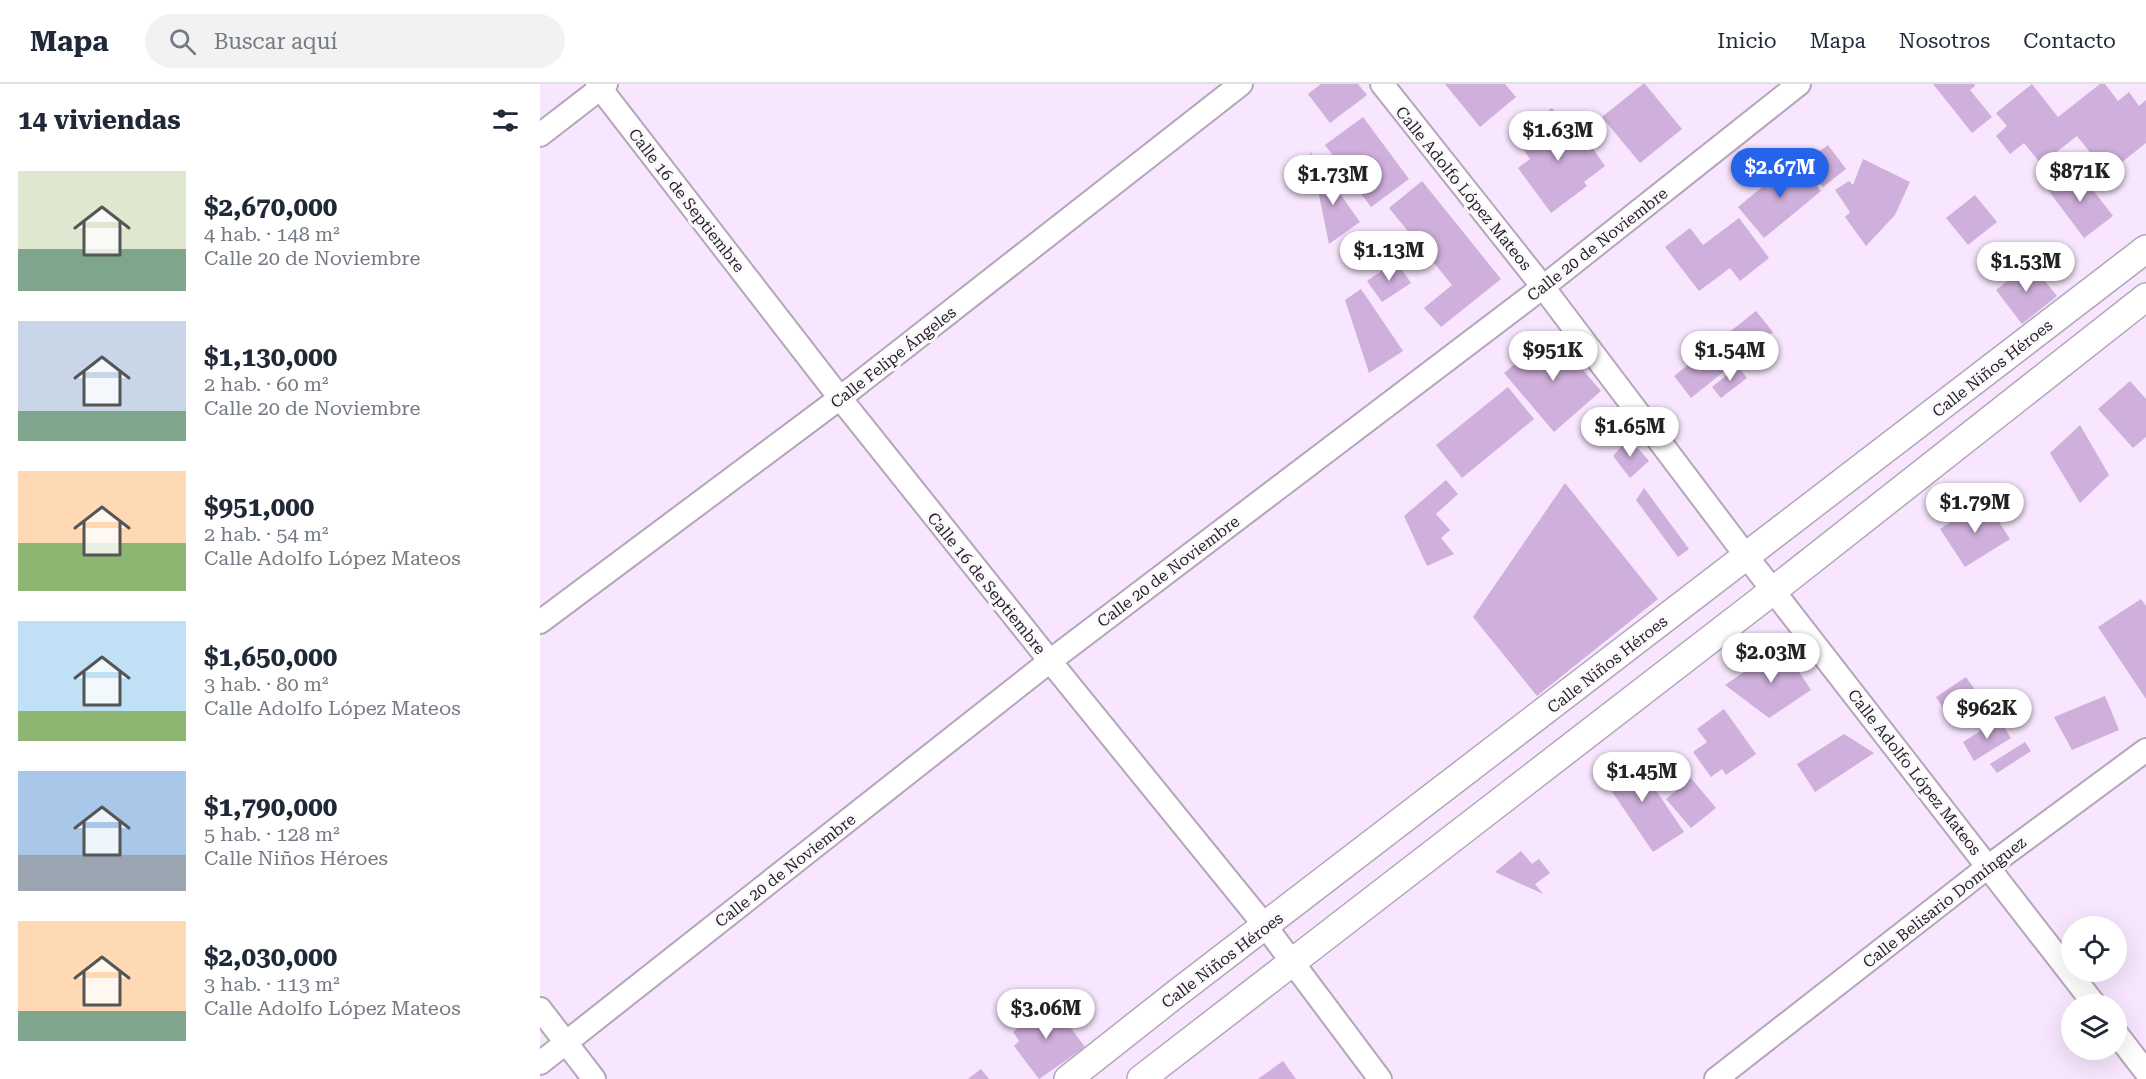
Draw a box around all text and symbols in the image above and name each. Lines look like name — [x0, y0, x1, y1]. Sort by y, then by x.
search box — [145, 14, 565, 68]
text: Mapa — [30, 25, 109, 58]
icon: search — [166, 25, 199, 58]
text: Buscar aquí — [214, 29, 338, 54]
text: Inicio — [1717, 29, 1777, 53]
text: Mapa — [1810, 29, 1866, 53]
text: Nosotros — [1899, 29, 1990, 53]
text: Contacto — [2023, 29, 2116, 53]
street label: Calle Adolfo López Mateos — [1392, 103, 1536, 274]
icon: filters — [489, 104, 522, 137]
text: 14 viviendas — [18, 105, 181, 135]
pin: $1.63M — [1509, 111, 1607, 162]
text: $1.63M — [1523, 118, 1593, 142]
street label: Calle 16 de Septiembre — [625, 125, 749, 276]
pin: $2.67M — [1731, 148, 1829, 199]
pin: $871K — [2038, 152, 2122, 203]
pin: $1.73M — [1284, 155, 1382, 206]
text: $2.67M — [1745, 155, 1815, 179]
text: $871K — [2050, 159, 2110, 183]
text: $1.73M — [1298, 162, 1368, 186]
street label: Calle 20 de Noviembre — [1523, 183, 1672, 305]
text: $2,670,000 — [204, 192, 337, 222]
icon: home — [66, 195, 138, 267]
text: 4 hab. · 148 m² — [204, 222, 340, 246]
pin: $1.13M — [1340, 231, 1438, 282]
text: $1.13M — [1354, 238, 1424, 262]
pin: $1.53M — [1977, 242, 2075, 293]
text: Calle 20 de Noviembre — [204, 246, 420, 270]
text: $1.53M — [1991, 249, 2061, 273]
street label: Calle Felipe Ángeles — [827, 302, 960, 412]
street label: Calle Niños Héroes — [1928, 315, 2056, 421]
pin: $951K — [1511, 331, 1595, 382]
pin: $1.54M — [1681, 331, 1779, 382]
text: $951K — [1523, 338, 1583, 362]
text: $1.54M — [1695, 338, 1765, 362]
text: $1,130,000 — [204, 342, 337, 372]
icon: home — [66, 345, 138, 417]
text: 2 hab. · 60 m² — [204, 372, 328, 396]
text: Calle 20 de Noviembre — [204, 396, 420, 420]
pin: $1.65M — [1581, 407, 1679, 458]
text: $1.65M — [1595, 414, 1665, 438]
pin: $1.79M — [1926, 483, 2024, 534]
text: $1.79M — [1940, 490, 2010, 514]
text: $951,000 — [204, 492, 314, 522]
icon: home — [66, 495, 138, 567]
street label: Calle 16 de Septiembre — [923, 509, 1050, 658]
street label: Calle 20 de Noviembre — [1093, 512, 1243, 631]
text: 2 hab. · 54 m² — [204, 522, 328, 546]
text: Calle Adolfo López Mateos — [204, 546, 461, 570]
street label: Calle Niños Héroes — [1543, 611, 1671, 717]
pin: $2.03M — [1722, 633, 1820, 684]
text: $2.03M — [1736, 640, 1806, 664]
text: $1,650,000 — [204, 642, 337, 672]
icon: home — [66, 645, 138, 717]
text: 3 hab. · 80 m² — [204, 672, 328, 696]
street label: Calle Adolfo López Mateos — [1844, 686, 1986, 859]
pin: $962K — [1945, 689, 2029, 740]
text: Calle Adolfo López Mateos — [204, 696, 461, 720]
text: $962K — [1957, 696, 2017, 720]
pin: $1.45M — [1593, 752, 1691, 803]
text: $1.45M — [1607, 759, 1677, 783]
text: $1,790,000 — [204, 792, 337, 822]
icon: home — [66, 795, 138, 867]
street label: Calle 20 de Noviembre — [711, 809, 860, 931]
text: 5 hab. · 128 m² — [204, 822, 340, 846]
street label: Calle Belisario Domínguez — [1859, 833, 2030, 972]
text: Calle Niños Héroes — [204, 846, 388, 870]
street label: Calle Niños Héroes — [1158, 908, 1287, 1012]
map controls — [2061, 916, 2127, 1060]
button: locate — [2061, 916, 2127, 982]
text: $2,030,000 — [204, 942, 337, 972]
icon: home — [66, 945, 138, 1017]
text: 3 hab. · 113 m² — [204, 972, 340, 996]
pin: $3.06M — [997, 989, 1095, 1040]
button: layers — [2061, 994, 2127, 1060]
text: Calle Adolfo López Mateos — [204, 996, 461, 1020]
text: $3.06M — [1011, 996, 1081, 1020]

